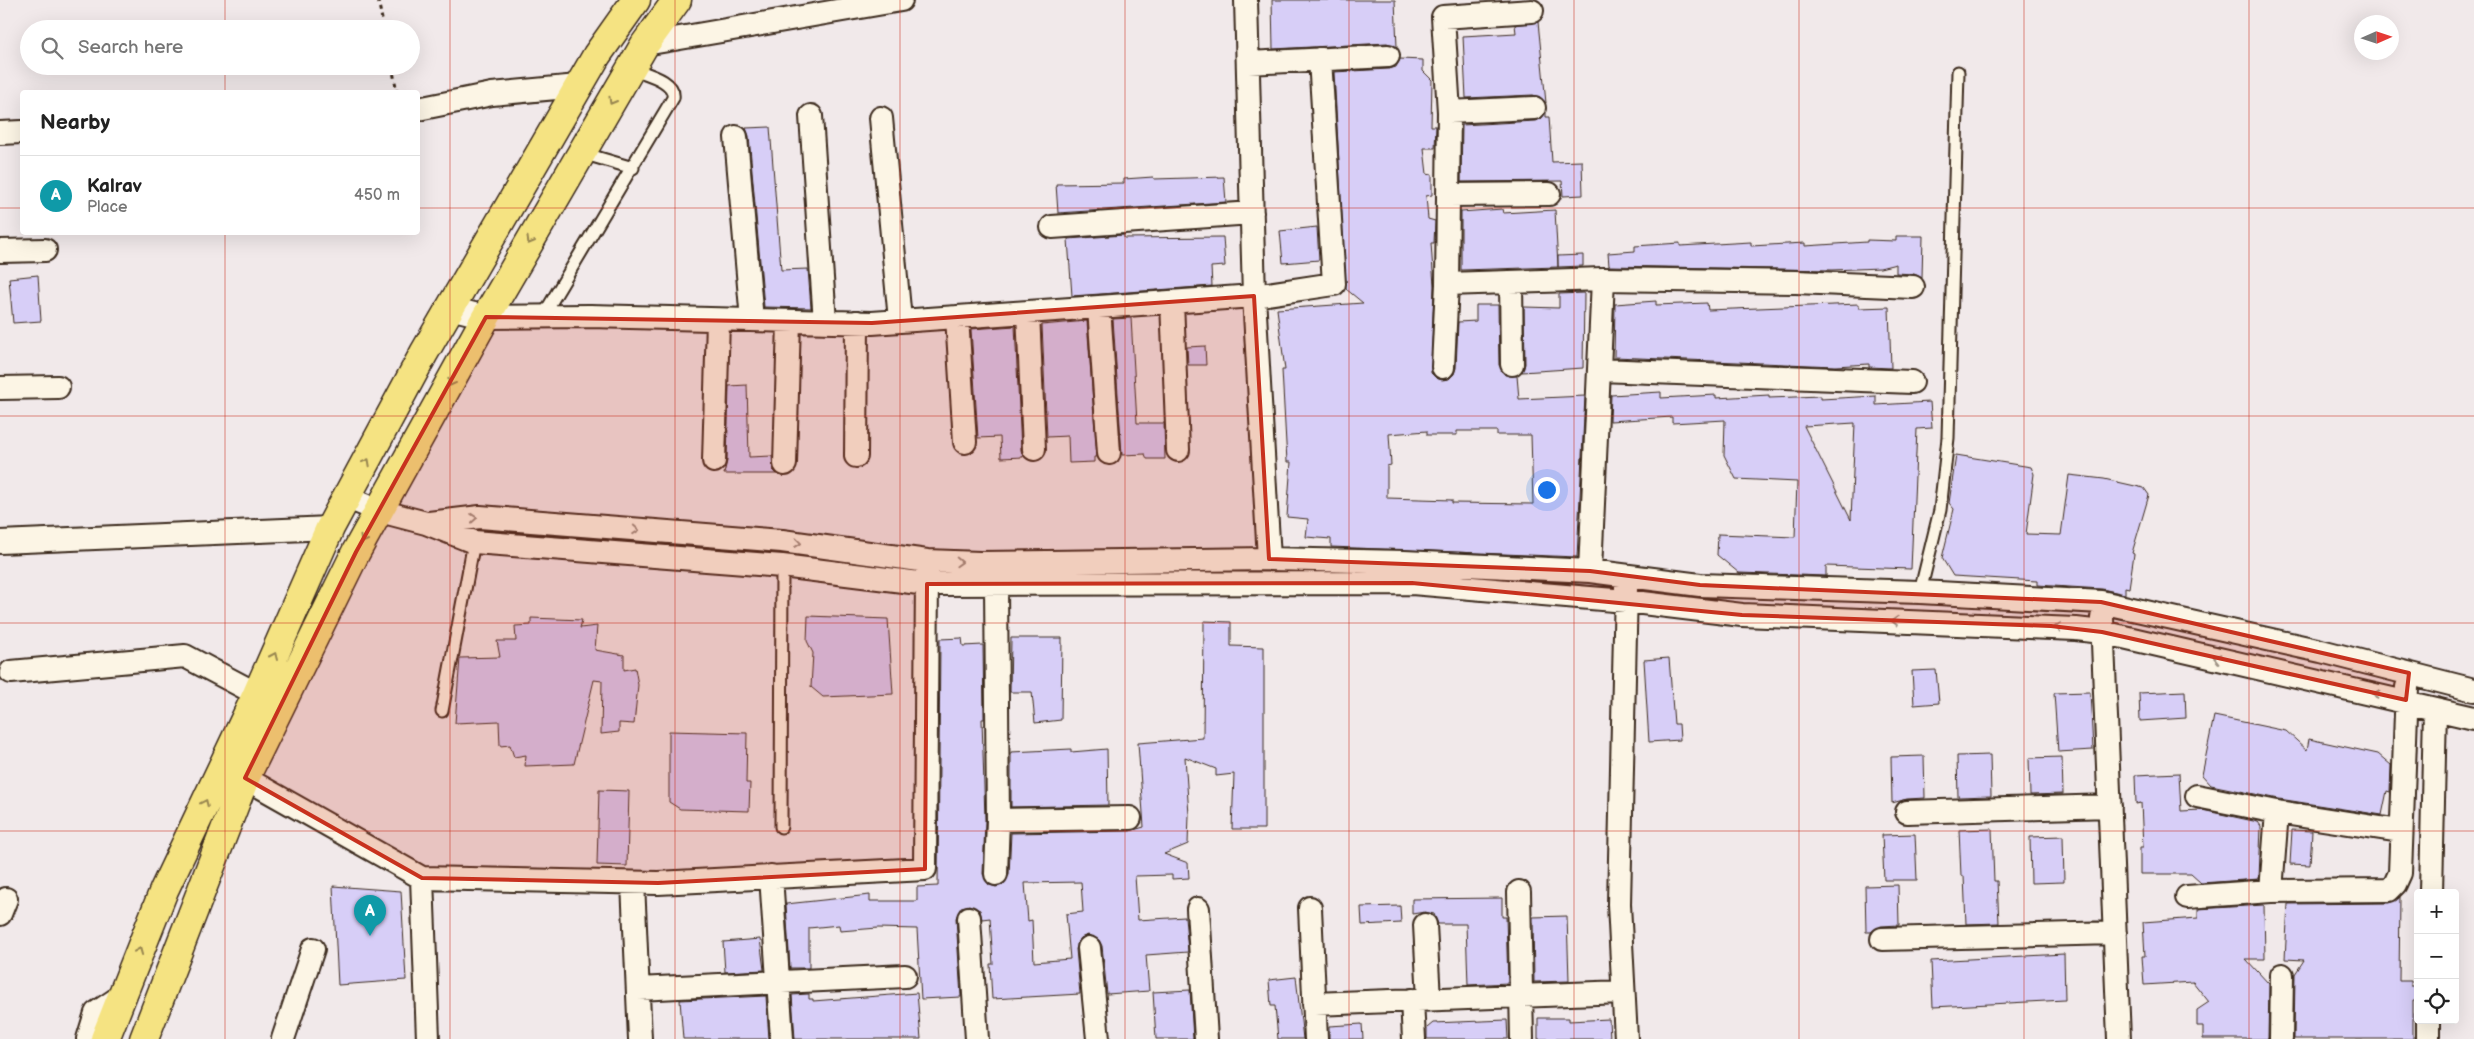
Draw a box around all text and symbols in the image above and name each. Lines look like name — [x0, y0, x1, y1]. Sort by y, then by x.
north arrow — [2354, 15, 2399, 60]
search box — [20, 20, 420, 75]
icon: search — [38, 34, 66, 62]
text: Search here — [78, 36, 183, 59]
one-way arrow — [608, 96, 618, 105]
text: Nearby — [40, 110, 110, 135]
text: Kalrav — [87, 175, 142, 198]
text: A — [51, 186, 61, 205]
text: 450 m — [354, 186, 400, 205]
text: Place — [87, 198, 128, 217]
one-way arrow — [526, 236, 536, 245]
one-way arrow — [447, 378, 457, 387]
one-way arrow — [361, 459, 371, 468]
your location — [1534, 477, 1560, 503]
one-way arrow — [470, 513, 478, 524]
one-way arrow — [632, 524, 640, 535]
one-way arrow — [360, 535, 370, 544]
one-way arrow — [794, 537, 802, 548]
one-way arrow — [956, 557, 964, 567]
one-way arrow — [1891, 615, 1899, 626]
one-way arrow — [2054, 622, 2062, 633]
one-way arrow — [267, 652, 278, 661]
one-way arrow — [2213, 653, 2222, 664]
one-way arrow — [2371, 689, 2380, 700]
one-way arrow — [199, 799, 209, 808]
map controls — [2414, 889, 2459, 1024]
button: + — [2414, 889, 2459, 934]
pin: A — [354, 895, 386, 936]
button: − — [2414, 934, 2459, 979]
one-way arrow — [133, 948, 143, 956]
button: locate — [2414, 979, 2459, 1024]

